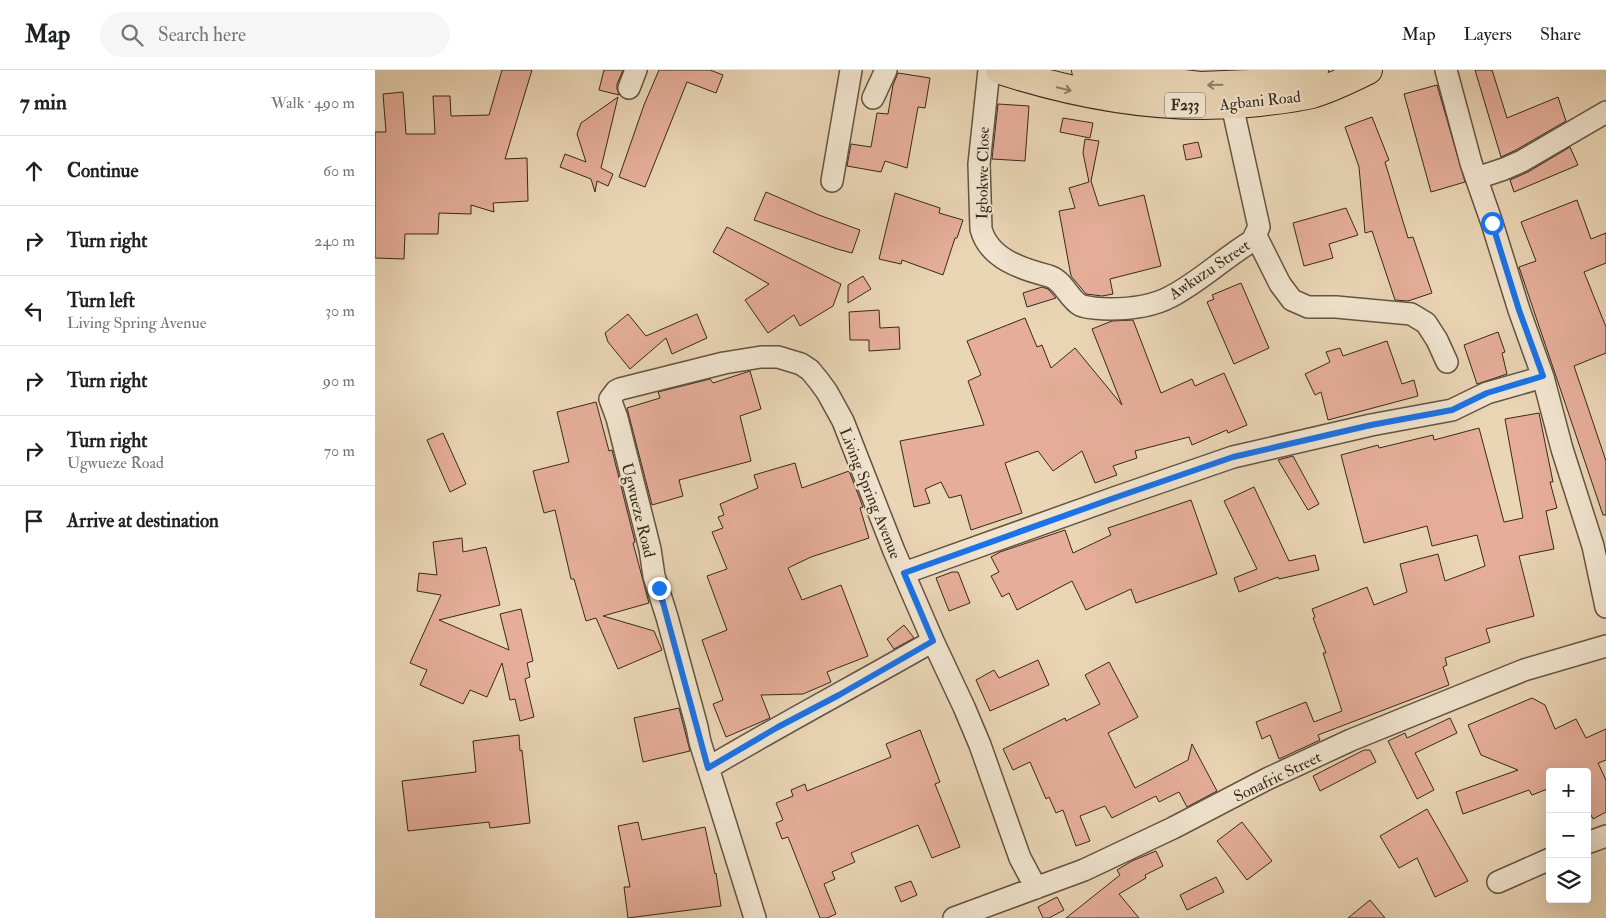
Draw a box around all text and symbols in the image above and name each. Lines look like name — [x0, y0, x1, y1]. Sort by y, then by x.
search box — [100, 12, 450, 57]
text: Map — [25, 19, 70, 50]
icon: search — [118, 21, 146, 49]
text: Search here — [158, 23, 246, 47]
text: Map — [1402, 23, 1436, 46]
text: Layers — [1464, 23, 1512, 46]
text: Share — [1540, 23, 1581, 46]
one-way arrow — [1207, 81, 1223, 90]
one-way arrow — [1055, 85, 1071, 94]
street label: Agbani Road — [1217, 87, 1302, 115]
text: 7 min — [20, 89, 67, 116]
road number: F233 — [1165, 92, 1205, 118]
text: Walk · 490 m — [271, 93, 355, 113]
street label: Igbokwe Close — [972, 126, 994, 220]
icon: ahead — [20, 157, 48, 185]
text: Continue — [67, 159, 138, 183]
text: 60 m — [323, 161, 355, 181]
route start — [1481, 212, 1504, 235]
icon: right — [20, 227, 48, 255]
text: Turn right — [67, 229, 147, 253]
text: 240 m — [314, 231, 355, 251]
street label: Awkuzu Street — [1164, 235, 1254, 305]
text: Turn left — [67, 289, 135, 313]
icon: left — [20, 297, 48, 325]
text: 30 m — [325, 301, 355, 321]
text: Living Spring Avenue — [67, 313, 206, 333]
icon: right — [20, 367, 48, 395]
text: Turn right — [67, 369, 147, 393]
text: 90 m — [323, 371, 355, 391]
street label: Living Spring Avenue — [834, 425, 906, 562]
text: Turn right — [67, 429, 147, 453]
icon: right — [20, 437, 48, 465]
text: 70 m — [324, 441, 355, 461]
text: Ugwueze Road — [67, 453, 164, 473]
street label: Ugwueze Road — [617, 461, 659, 560]
icon: arrive — [20, 507, 48, 535]
text: Arrive at destination — [67, 509, 219, 533]
route end — [648, 577, 671, 600]
street label: Sonafric Street — [1230, 747, 1325, 807]
map controls — [1546, 768, 1591, 903]
button: + — [1546, 768, 1591, 813]
button: − — [1546, 813, 1591, 858]
button: layers — [1546, 858, 1591, 903]

